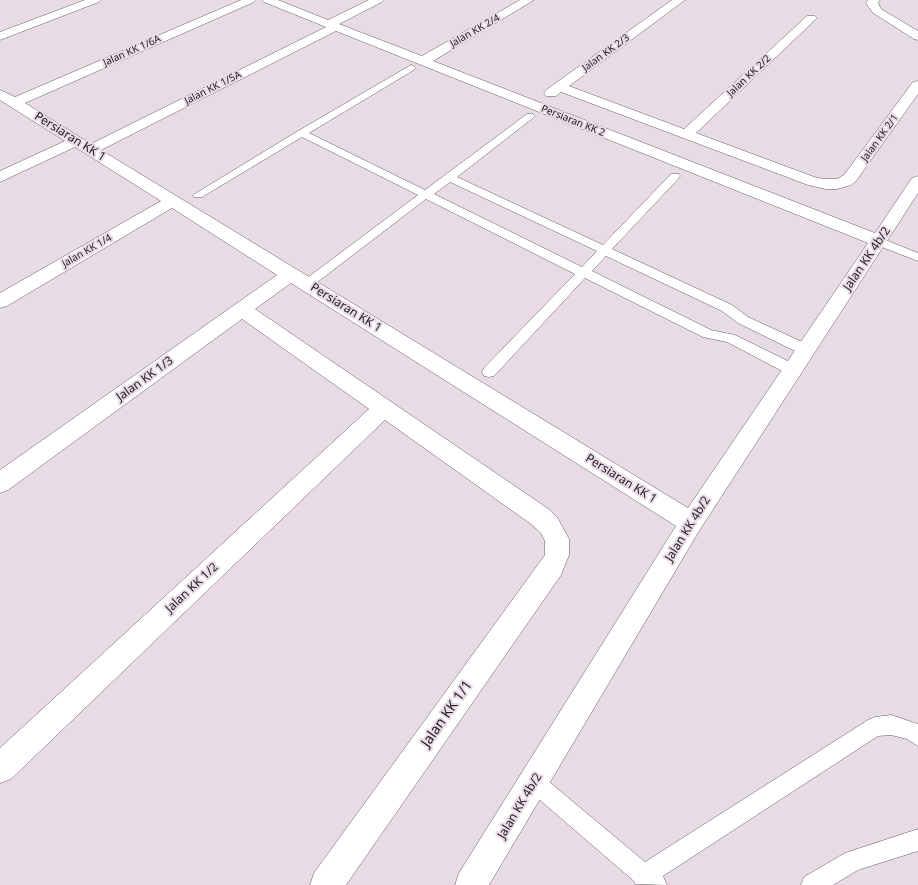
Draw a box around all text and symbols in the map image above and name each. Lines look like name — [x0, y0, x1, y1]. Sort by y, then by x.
street label: Jalan KK 2/4 — [448, 12, 502, 50]
street label: Jalan KK 2/3 — [580, 32, 632, 74]
street label: Jalan KK 1/6A — [101, 33, 163, 69]
street label: Jalan KK 2/2 — [725, 53, 773, 99]
street label: Jalan KK 1/5A — [183, 69, 243, 107]
street label: Persiaran KK 2 — [539, 103, 607, 139]
street label: Persiaran KK 1 — [32, 109, 108, 165]
street label: Jalan KK 2/1 — [859, 112, 901, 164]
street label: Jalan KK 4b/2 — [840, 224, 894, 294]
street label: Jalan KK 1/4 — [60, 232, 114, 270]
street label: Persiaran KK 1 — [308, 280, 384, 336]
street label: Jalan KK 1/3 — [114, 354, 176, 404]
street label: Persiaran KK 1 — [583, 451, 659, 507]
street label: Jalan KK 4b/2 — [662, 494, 714, 564]
street label: Jalan KK 1/2 — [163, 560, 221, 616]
street label: Jalan KK 1/1 — [418, 677, 476, 751]
street label: Jalan KK 4b/2 — [495, 771, 545, 841]

